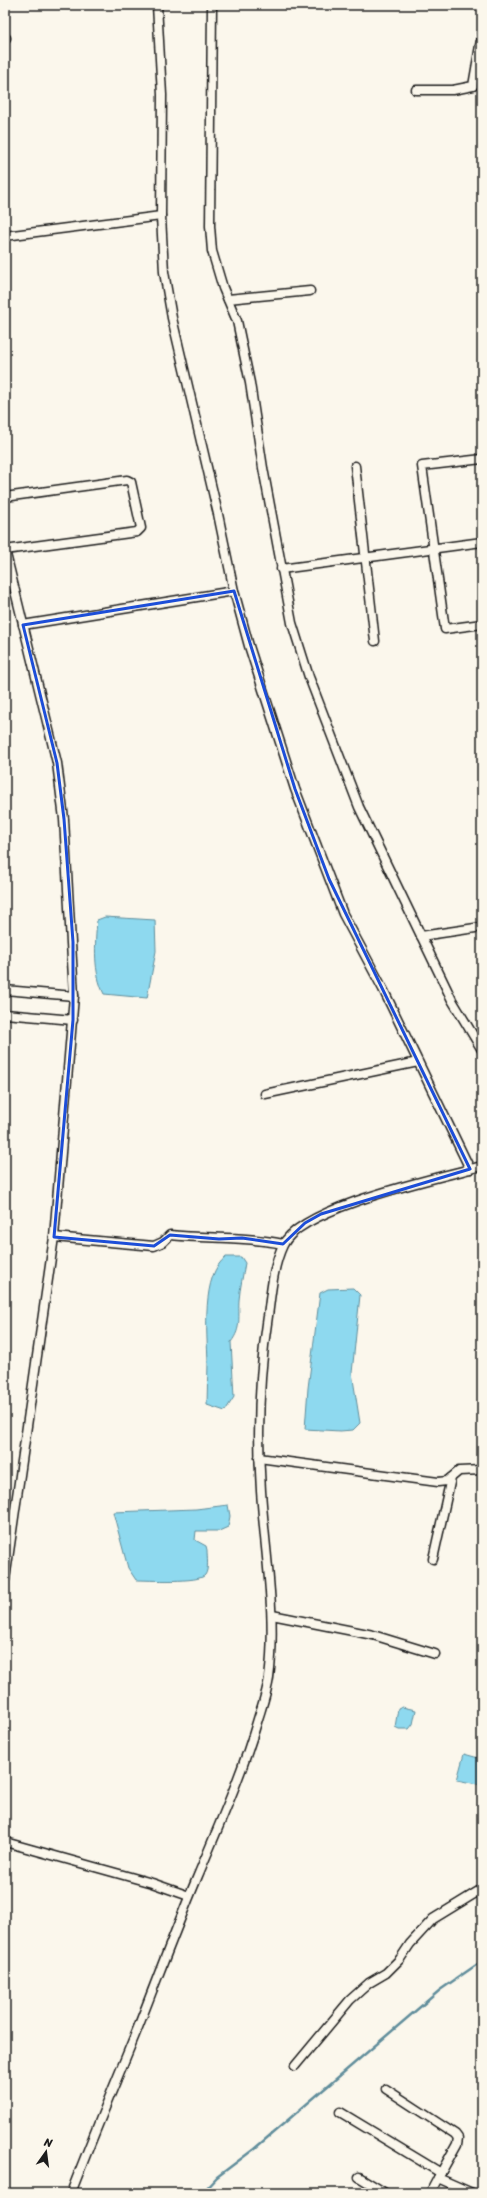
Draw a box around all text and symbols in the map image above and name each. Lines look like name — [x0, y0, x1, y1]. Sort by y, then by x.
north arrow — [26, 2132, 66, 2172]
text: N — [41, 2132, 55, 2153]

